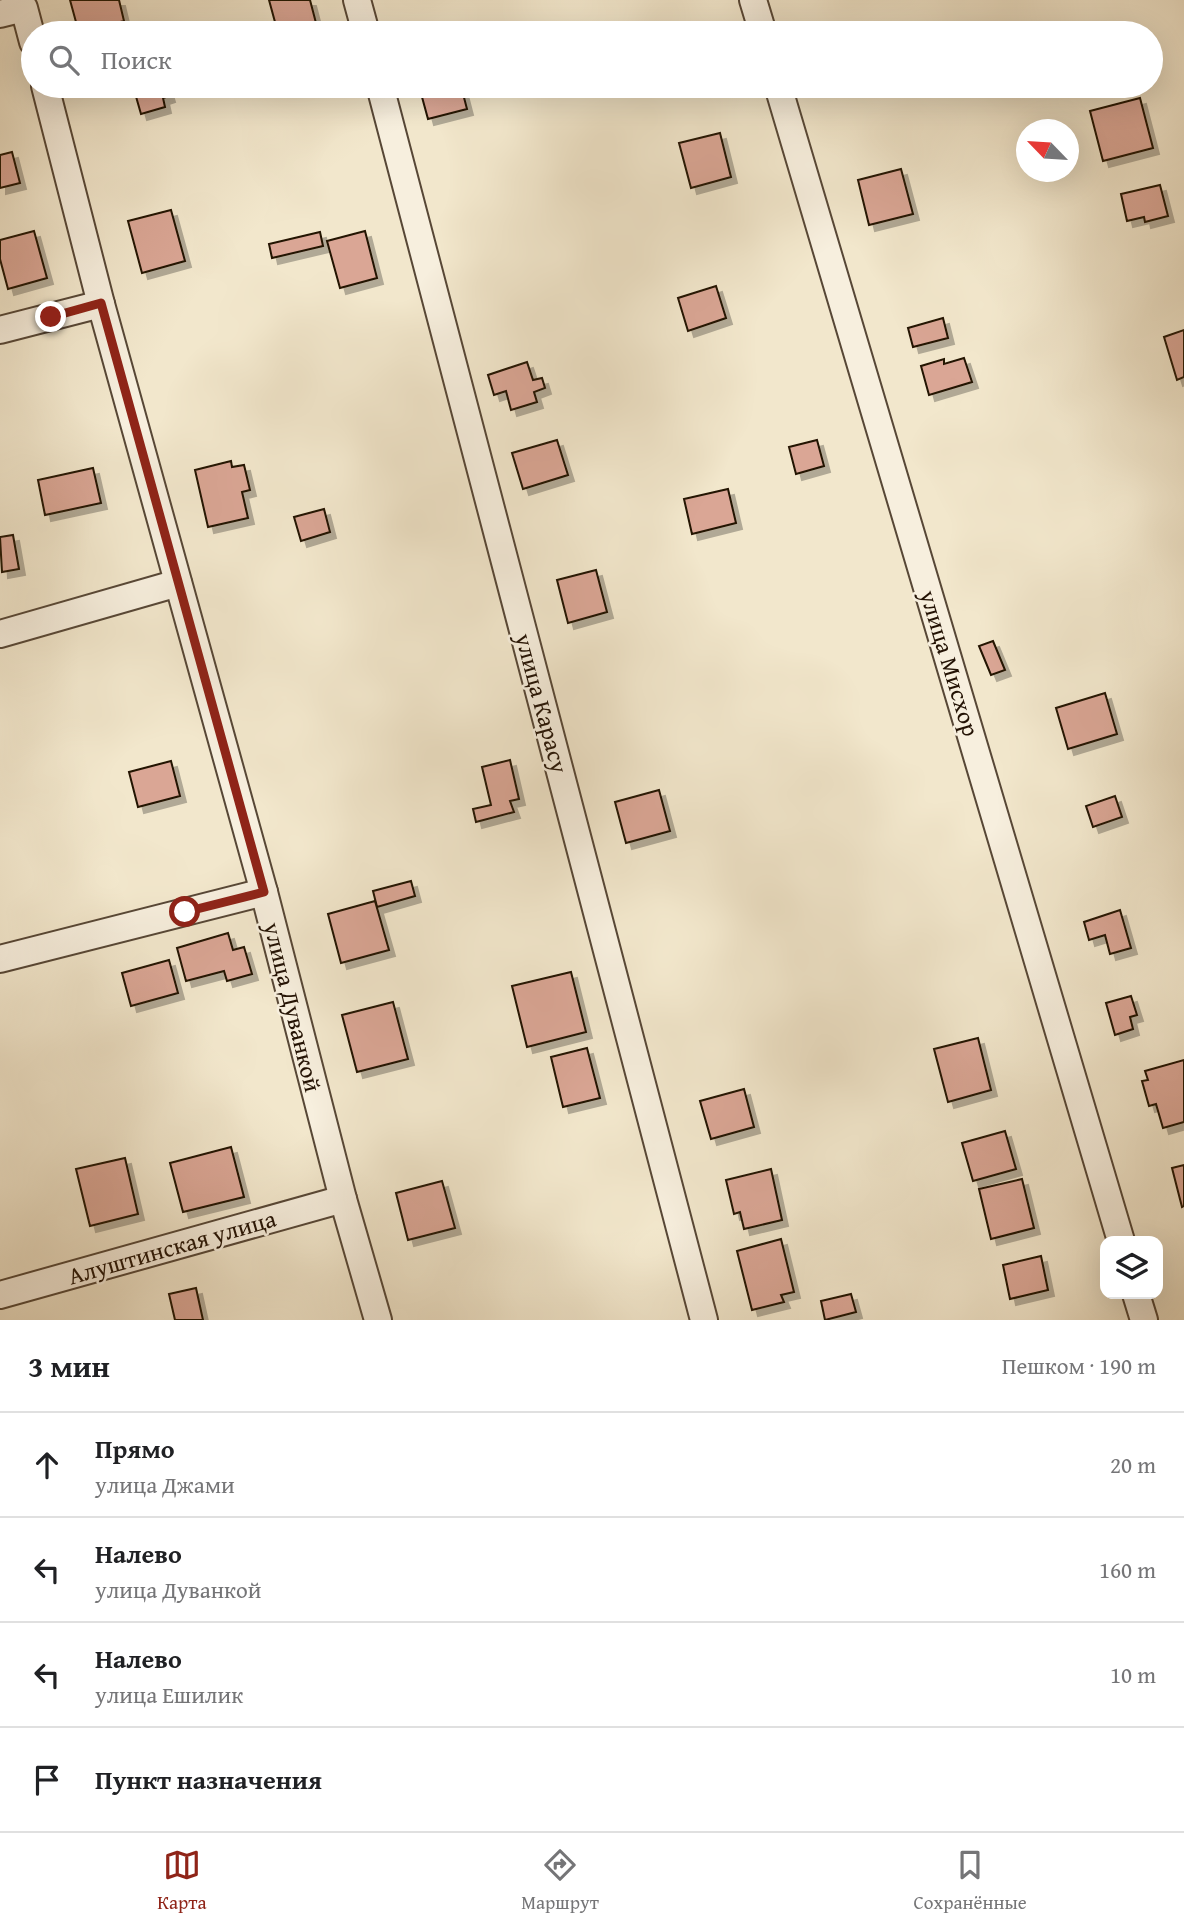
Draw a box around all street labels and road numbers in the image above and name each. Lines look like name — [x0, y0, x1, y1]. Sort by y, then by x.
street label: улица Мисхор — [911, 585, 989, 740]
street label: улица Карасу — [506, 628, 577, 777]
street label: улица Дуванкой — [255, 917, 331, 1096]
street label: Алуштинская улица — [64, 1200, 281, 1293]

